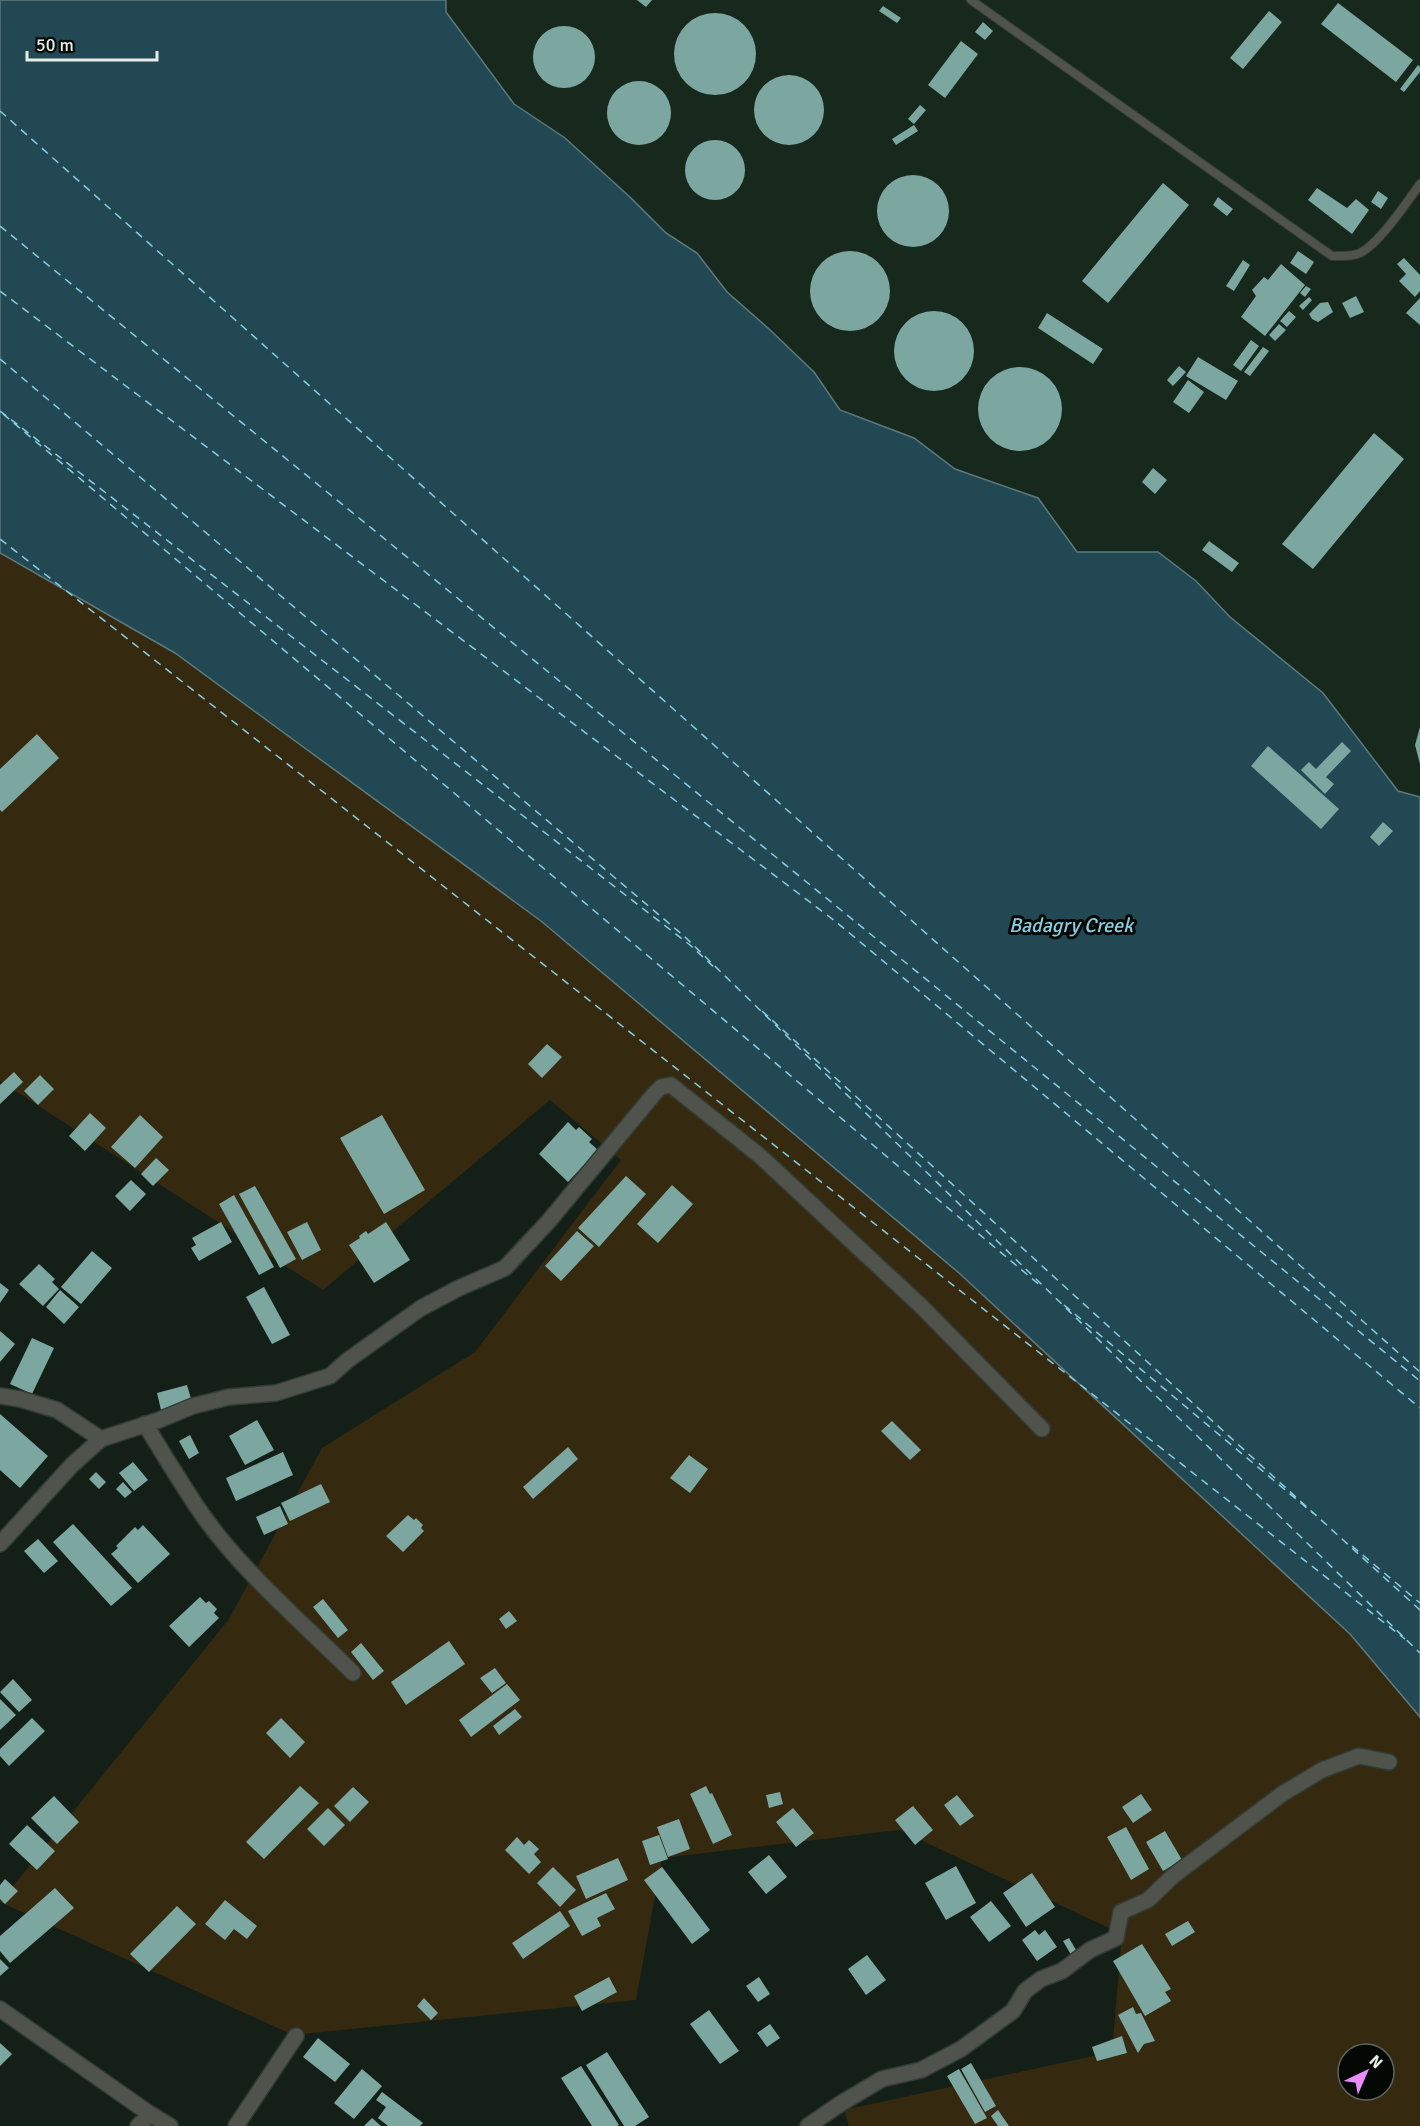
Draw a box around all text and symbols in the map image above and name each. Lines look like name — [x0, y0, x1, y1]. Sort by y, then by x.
scale bar — [27, 24, 158, 62]
text: 50 m — [36, 34, 74, 56]
water label: Badagry Creek — [1009, 913, 1135, 938]
north arrow — [1336, 2042, 1396, 2102]
text: N — [1365, 2051, 1387, 2073]

